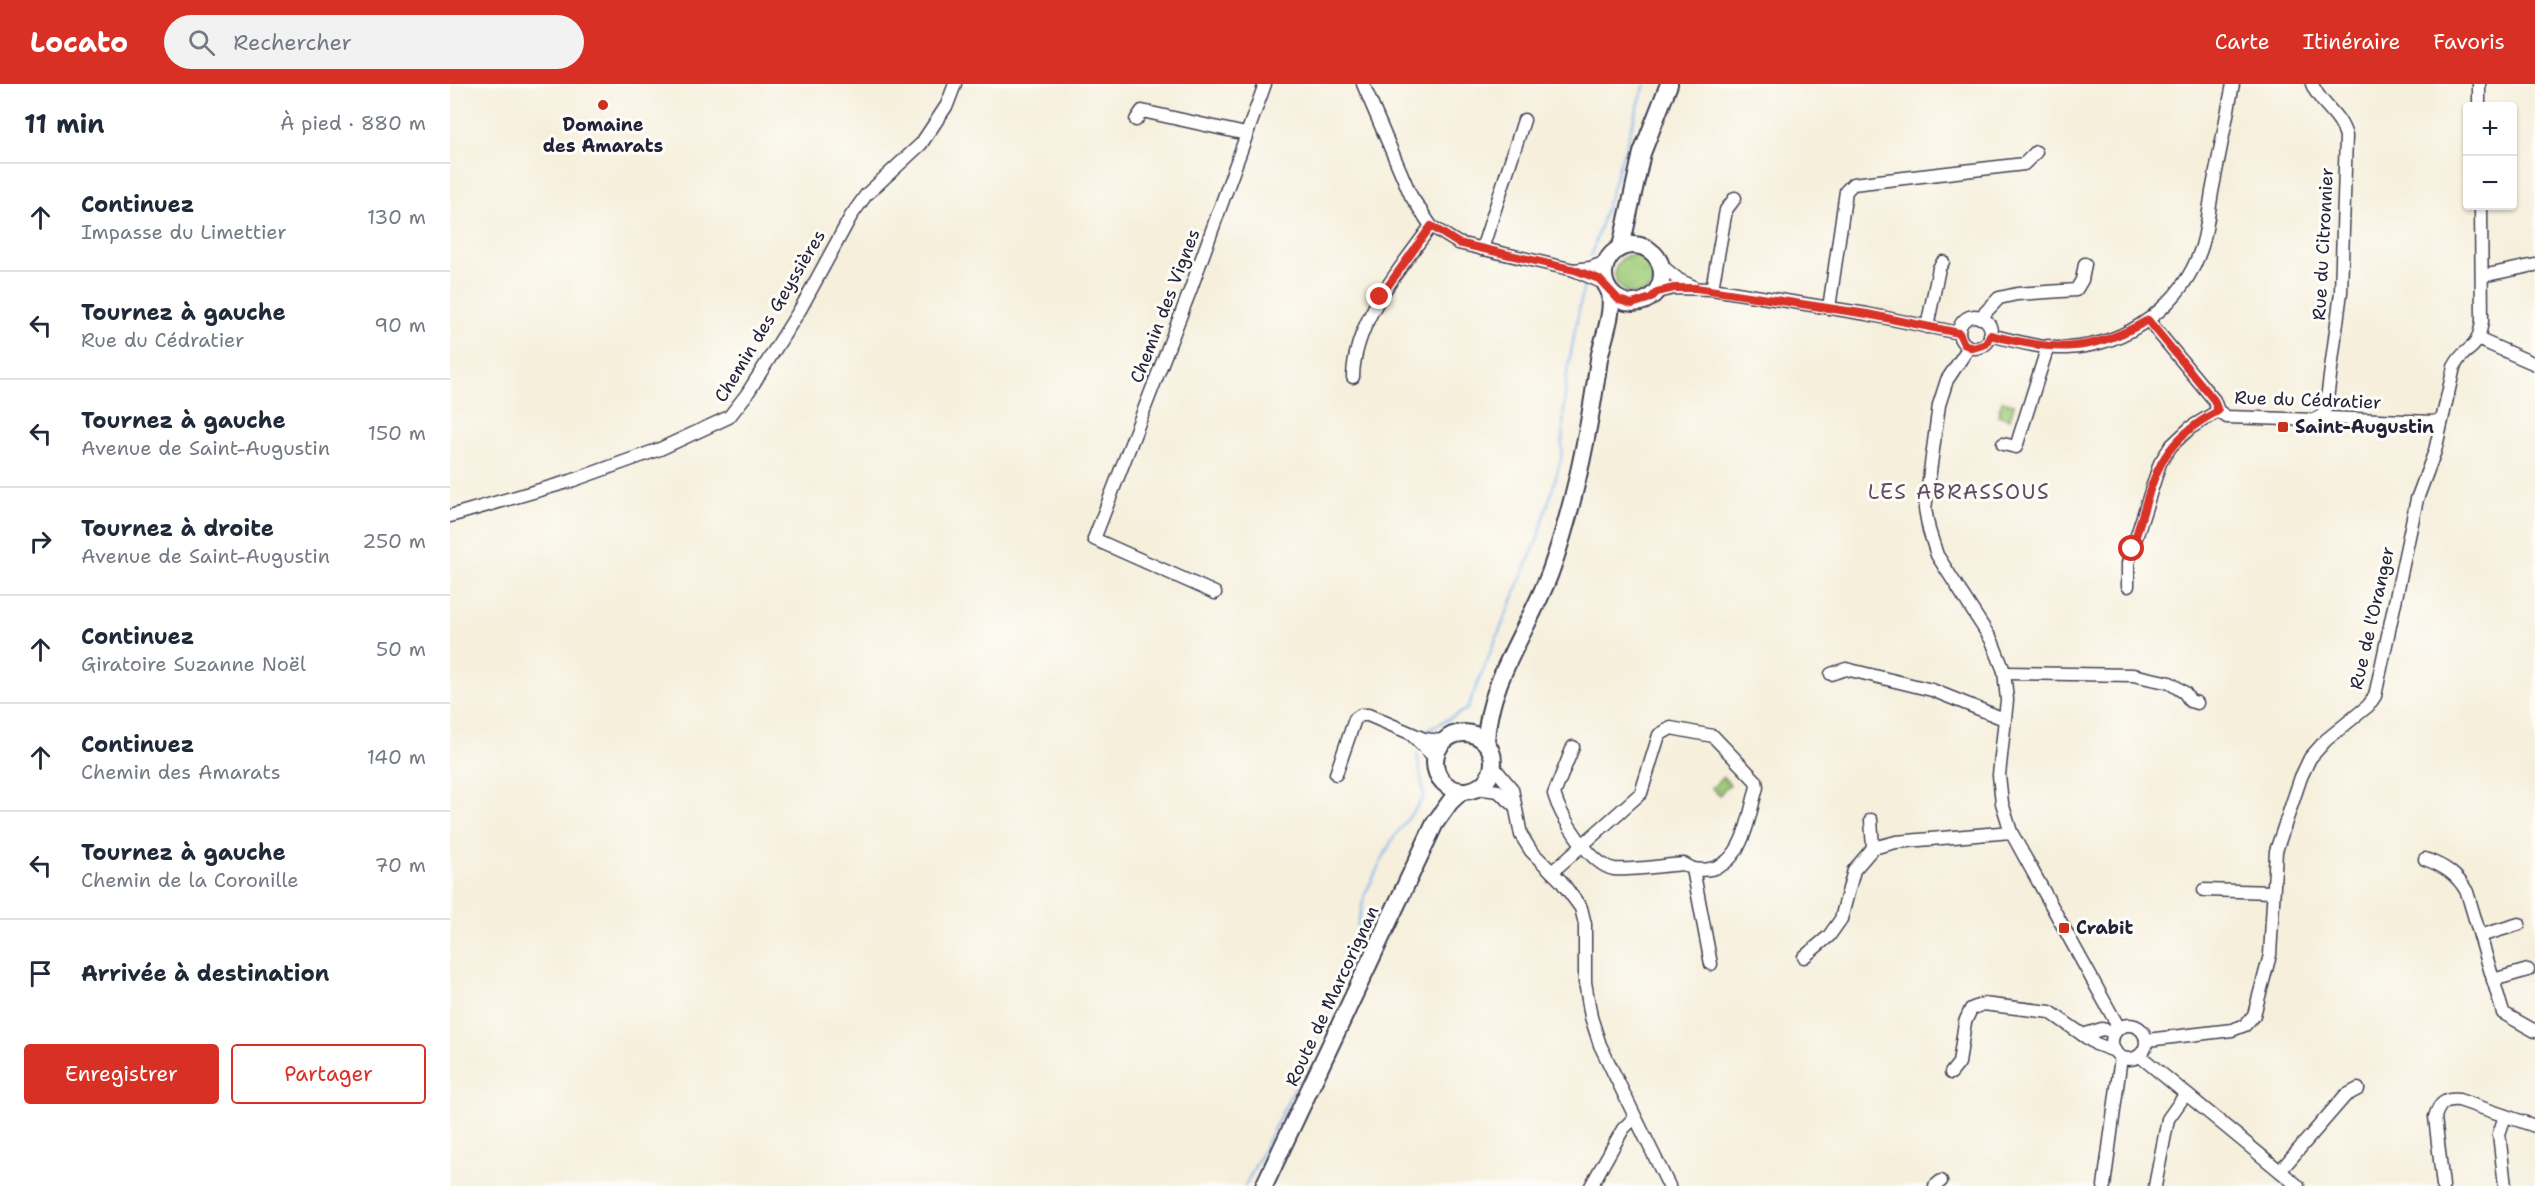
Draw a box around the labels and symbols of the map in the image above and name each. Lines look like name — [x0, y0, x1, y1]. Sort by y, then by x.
marker: Domaine des Amarats — [596, 98, 610, 112]
place label: Domaine des Amarats — [543, 113, 663, 158]
street label: Rue du Citronnier — [2307, 167, 2339, 321]
street label: Chemin des Geyssières — [709, 225, 831, 407]
street label: Chemin des Vignes — [1125, 226, 1205, 386]
route end — [1366, 283, 1392, 309]
street label: Rue du Cédratier — [2234, 385, 2382, 415]
place label: Saint-Augustin — [2295, 415, 2434, 439]
marker: Saint-Augustin — [2276, 420, 2290, 434]
district label: LES ABRASSOUS — [1868, 478, 2050, 506]
route start — [2118, 535, 2144, 561]
street label: Rue de l'Oranger — [2344, 544, 2400, 692]
street label: Route de Marcorignan — [1280, 902, 1384, 1090]
place label: Crabit — [2076, 916, 2133, 940]
marker: Crabit — [2057, 921, 2071, 935]

